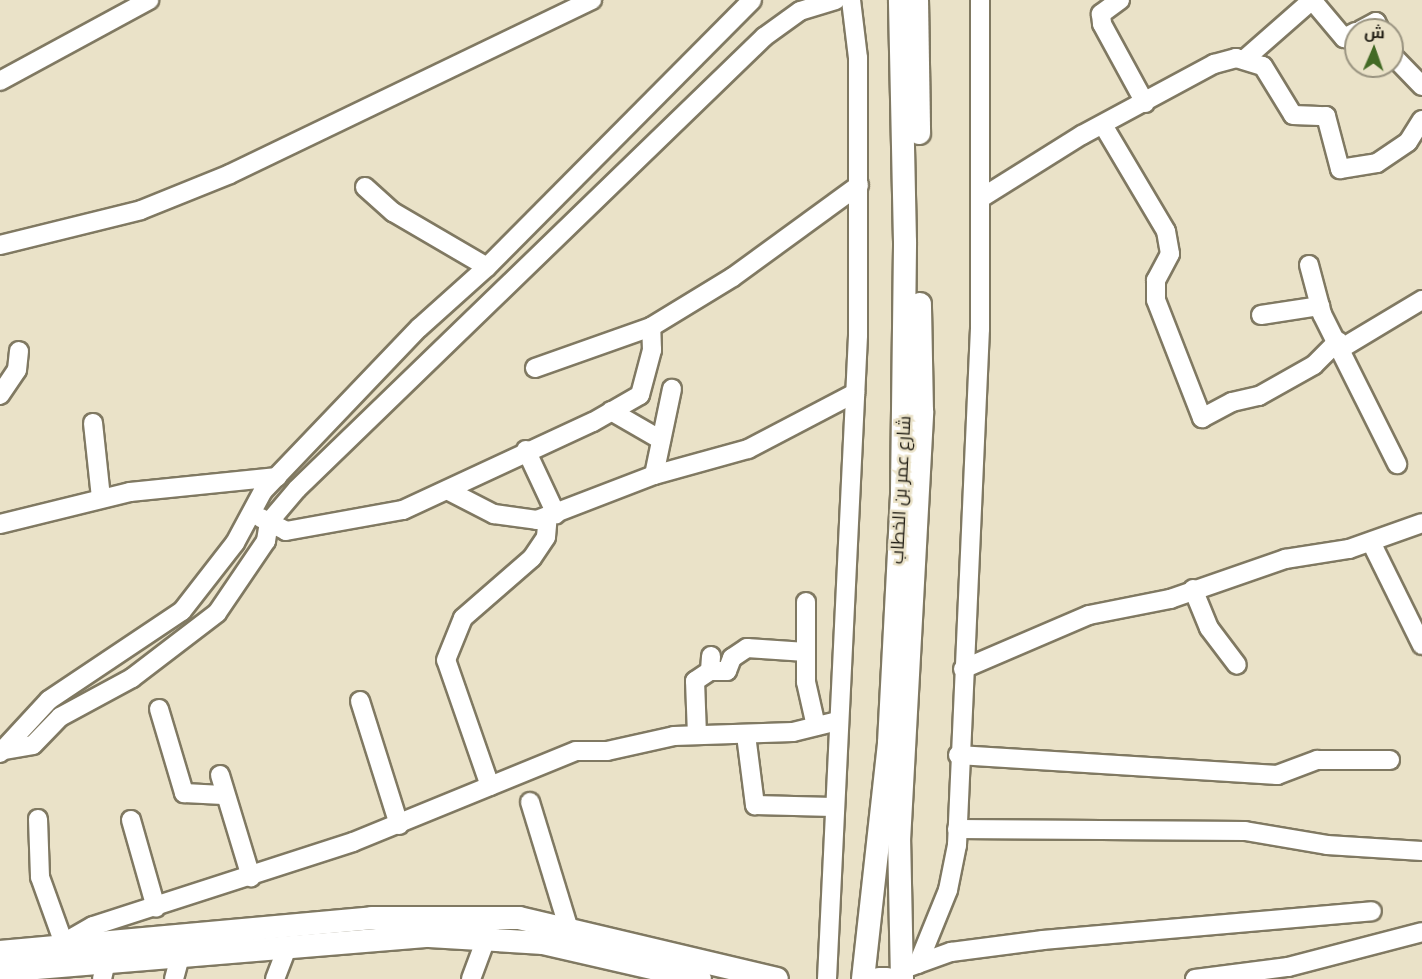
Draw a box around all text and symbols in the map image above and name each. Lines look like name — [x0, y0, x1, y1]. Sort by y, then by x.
north arrow — [1344, 18, 1404, 78]
text: ش — [1364, 22, 1385, 42]
street label: شارع عمر بن الخطاب — [886, 415, 916, 565]

